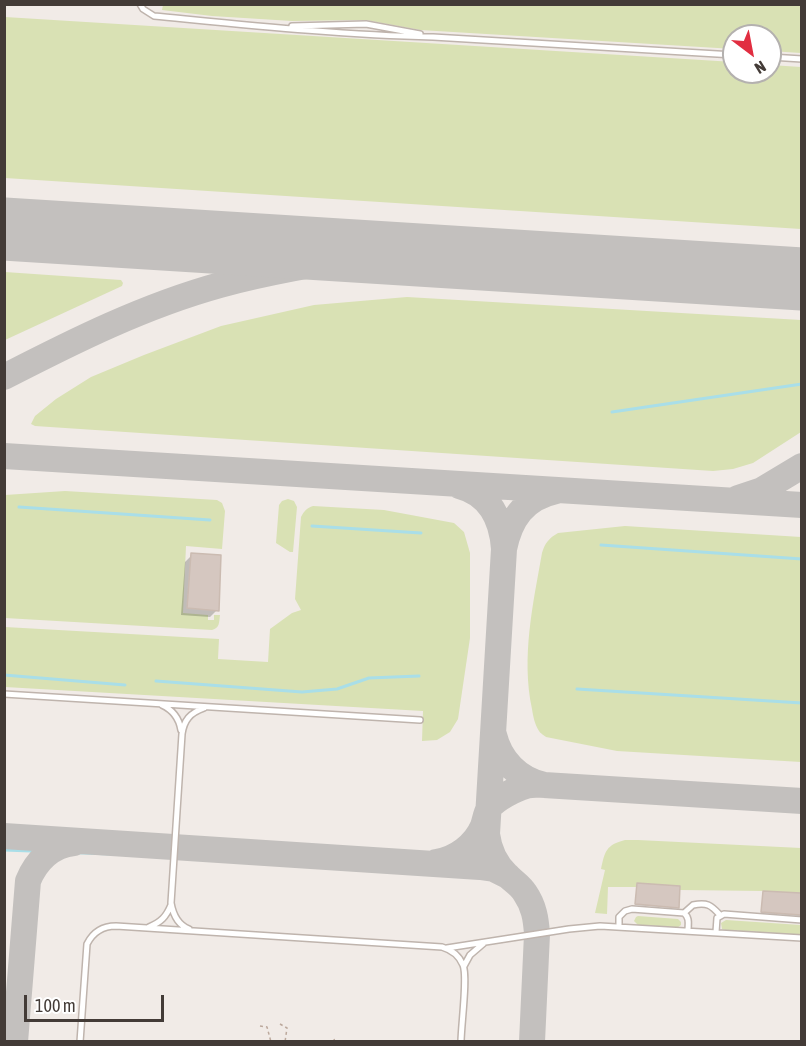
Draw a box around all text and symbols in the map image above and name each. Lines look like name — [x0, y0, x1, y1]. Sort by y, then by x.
north arrow — [722, 24, 782, 84]
text: N — [752, 57, 769, 78]
scale bar — [27, 983, 166, 1021]
text: 100 m — [35, 995, 76, 1016]

